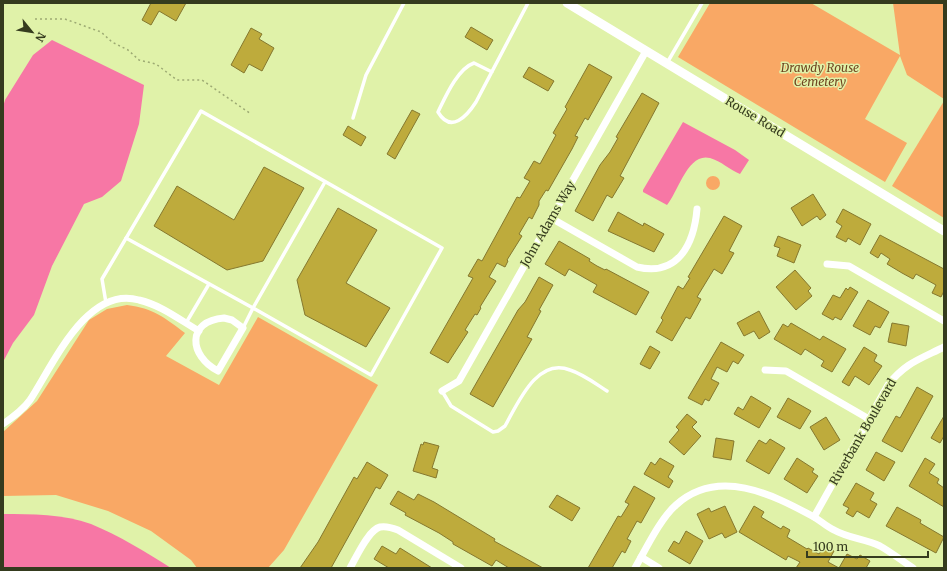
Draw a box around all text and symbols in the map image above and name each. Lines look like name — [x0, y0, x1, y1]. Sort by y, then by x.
north arrow — [12, 12, 52, 52]
text: N — [32, 30, 49, 45]
park label: Drawdy Rouse Cemetery — [780, 60, 859, 89]
street label: Rouse Road — [723, 93, 788, 140]
street label: John Adams Way — [516, 178, 578, 270]
street label: Riverbank Boulevard — [826, 376, 899, 488]
scale bar — [807, 533, 928, 559]
text: 100 m — [813, 539, 848, 554]

